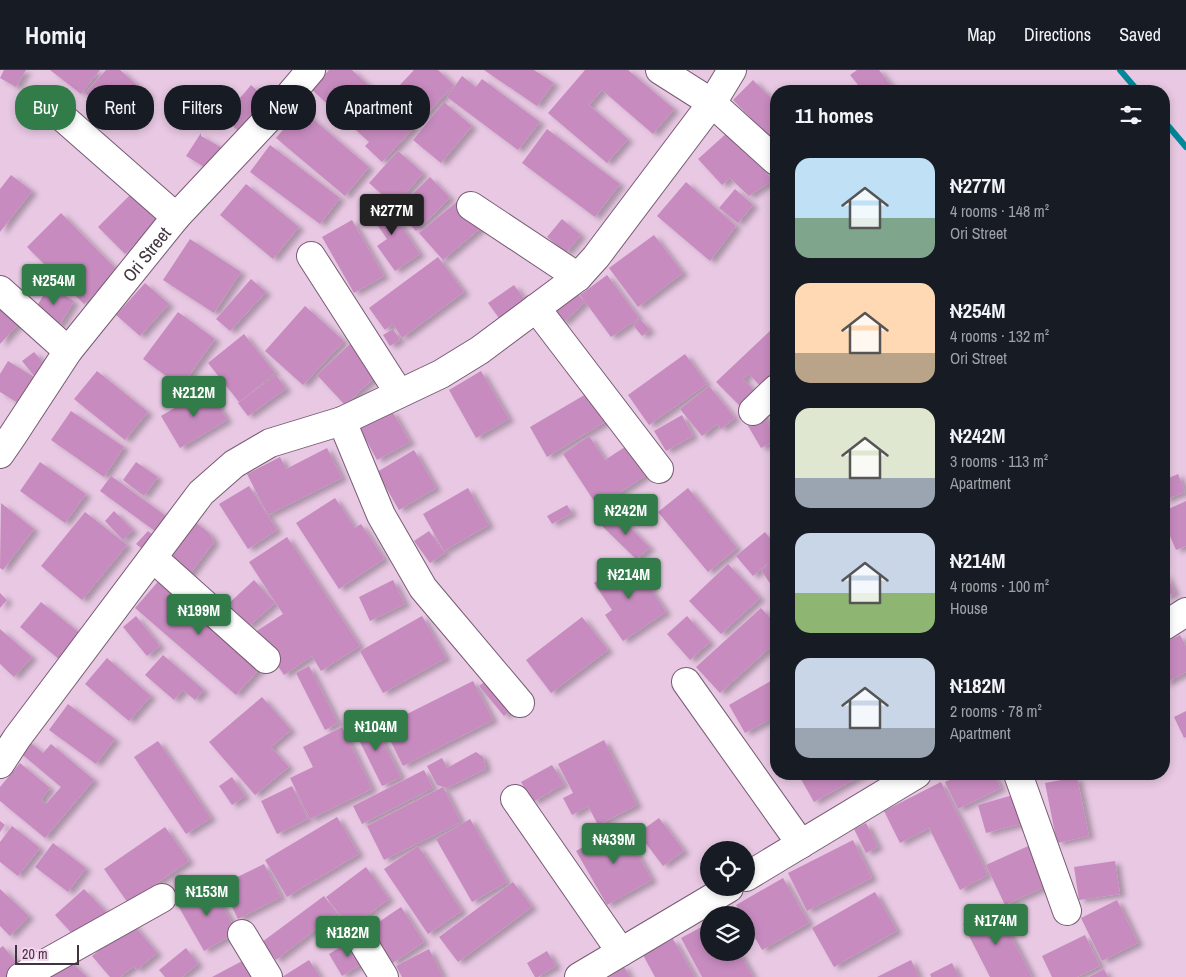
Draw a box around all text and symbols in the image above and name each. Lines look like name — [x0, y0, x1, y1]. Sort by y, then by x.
text: Homiq — [25, 19, 86, 51]
text: Map — [967, 22, 996, 47]
text: Directions — [1024, 22, 1091, 47]
text: Saved — [1119, 22, 1161, 47]
chip: Buy — [15, 85, 76, 130]
chip: Rent — [86, 85, 154, 130]
chip: Filters — [164, 85, 241, 130]
chip: New — [251, 85, 316, 130]
chip: Apartment — [326, 85, 430, 130]
text: 11 homes — [795, 101, 874, 130]
icon: filters — [1117, 101, 1145, 129]
text: ₦277M — [950, 171, 1006, 200]
icon: home — [835, 178, 895, 238]
pin: ₦277M — [357, 194, 427, 236]
text: ₦277M — [371, 199, 413, 221]
text: 4 rooms · 148 m² — [950, 200, 1049, 222]
street label: Ori Street — [116, 221, 176, 287]
text: Ori Street — [950, 222, 1007, 244]
pin: ₦254M — [19, 264, 89, 306]
text: ₦254M — [33, 269, 75, 291]
text: ₦254M — [950, 296, 1006, 325]
icon: home — [835, 303, 895, 363]
text: 4 rooms · 132 m² — [950, 325, 1049, 347]
text: Ori Street — [950, 347, 1007, 369]
pin: ₦212M — [159, 376, 229, 418]
text: ₦212M — [173, 381, 215, 403]
text: ₦242M — [950, 421, 1006, 450]
icon: home — [835, 428, 895, 488]
text: 3 rooms · 113 m² — [950, 450, 1048, 472]
text: Apartment — [950, 472, 1011, 494]
pin: ₦242M — [591, 494, 661, 536]
text: ₦242M — [605, 499, 647, 521]
text: ₦214M — [950, 546, 1006, 575]
icon: home — [835, 553, 895, 613]
pin: ₦214M — [594, 558, 664, 600]
text: ₦214M — [608, 563, 650, 585]
text: 4 rooms · 100 m² — [950, 575, 1049, 597]
pin: ₦199M — [164, 594, 234, 636]
text: House — [950, 597, 988, 619]
text: ₦199M — [178, 599, 220, 621]
text: ₦182M — [950, 671, 1006, 700]
icon: home — [835, 678, 895, 738]
text: 2 rooms · 78 m² — [950, 700, 1042, 722]
pin: ₦104M — [341, 710, 411, 752]
text: ₦104M — [355, 715, 397, 737]
text: Apartment — [950, 722, 1011, 744]
pin: ₦439M — [579, 822, 649, 865]
text: ₦439M — [593, 828, 635, 850]
map controls — [700, 841, 755, 961]
button: locate — [700, 841, 755, 896]
pin: ₦153M — [172, 874, 242, 917]
text: ₦153M — [186, 880, 228, 902]
pin: ₦174M — [961, 904, 1031, 946]
button: layers — [700, 906, 755, 961]
text: ₦174M — [975, 909, 1017, 931]
pin: ₦182M — [313, 916, 383, 958]
text: ₦182M — [327, 921, 369, 943]
scale bar — [15, 942, 79, 965]
text: 20 m — [22, 945, 48, 963]

